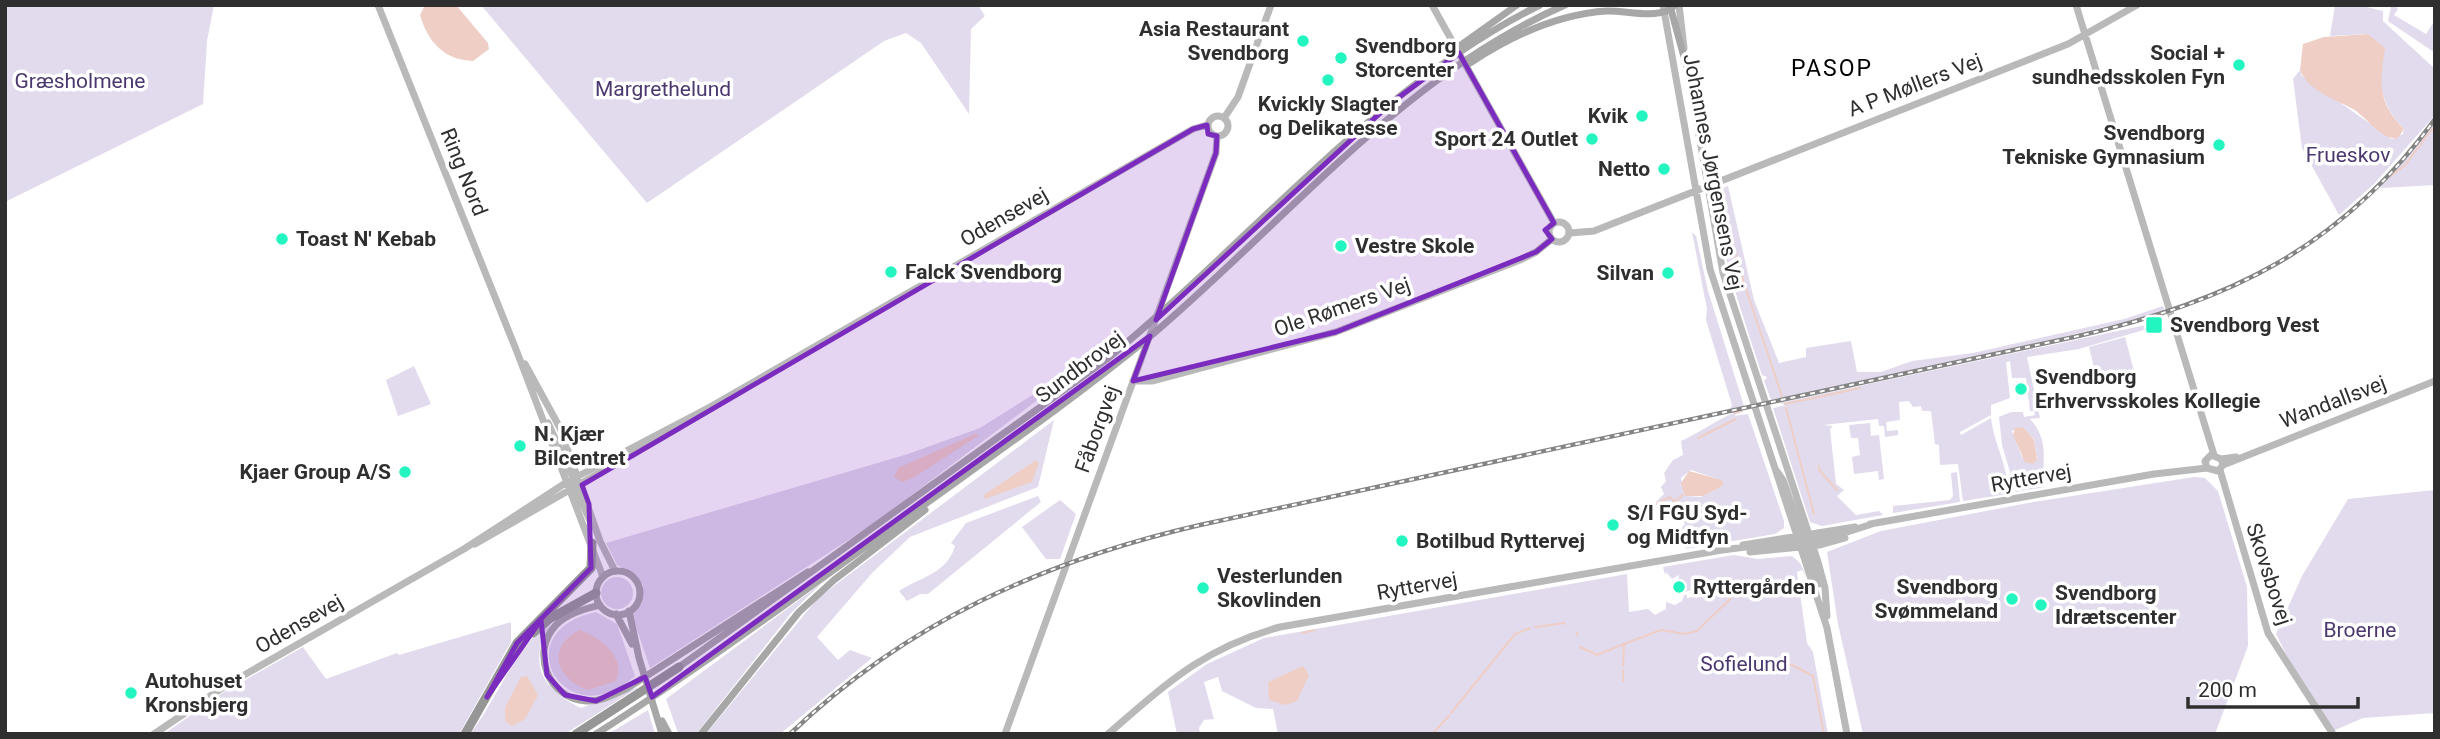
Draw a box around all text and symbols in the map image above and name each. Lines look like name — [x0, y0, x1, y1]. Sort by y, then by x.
place label: Asia Restaurant Svendborg — [1139, 17, 1289, 65]
marker: Asia Restaurant Svendborg — [1295, 33, 1311, 49]
place label: Svendborg Storcenter — [1355, 34, 1457, 82]
place label: Social + sundhedsskolen Fyn — [2032, 41, 2225, 89]
street label: A P Møllers Vej — [1845, 48, 1985, 122]
marker: Svendborg Storcenter — [1333, 50, 1349, 66]
street label: Johannes Jørgensens Vej — [1678, 52, 1748, 292]
district label: PASOP — [1791, 55, 1873, 82]
marker: Social + sundhedsskolen Fyn — [2231, 57, 2247, 73]
park label: Græsholmene — [15, 69, 145, 93]
marker: Kvickly Slagter og Delikatesse — [1320, 72, 1336, 88]
park label: Margrethelund — [595, 77, 731, 101]
place label: Kvickly Slagter og Delikatesse — [1258, 92, 1399, 140]
place label: Kvik — [1588, 104, 1629, 128]
marker: Kvik — [1634, 108, 1650, 124]
place label: Svendborg Tekniske Gymnasium — [2002, 121, 2205, 169]
street label: Ring Nord — [436, 125, 492, 219]
place label: Sport 24 Outlet — [1434, 127, 1578, 151]
marker: Sport 24 Outlet — [1584, 131, 1600, 147]
marker: Svendborg Tekniske Gymnasium — [2211, 137, 2227, 153]
park label: Frueskov — [2306, 143, 2390, 167]
place label: Netto — [1598, 157, 1650, 181]
marker: Netto — [1656, 161, 1672, 177]
street label: Odensevej — [956, 182, 1052, 252]
place label: Toast N' Kebab — [296, 227, 436, 251]
marker: Toast N' Kebab — [274, 231, 290, 247]
place label: Vestre Skole — [1355, 234, 1474, 258]
marker: Vestre Skole — [1333, 238, 1349, 254]
place label: Falck Svendborg — [905, 260, 1062, 284]
place label: Silvan — [1596, 261, 1654, 285]
marker: Falck Svendborg — [883, 264, 899, 280]
marker: Silvan — [1660, 265, 1676, 281]
street label: Ole Rømers Vej — [1271, 272, 1413, 342]
place label: Svendborg Vest — [2170, 313, 2319, 337]
marker: Svendborg Vest — [2144, 315, 2164, 335]
street label: Sundbrovej — [1031, 326, 1129, 408]
place label: Svendborg Erhvervsskoles Kollegie — [2035, 365, 2260, 413]
street label: Wandallsvej — [2276, 371, 2390, 433]
marker: Svendborg Erhvervsskoles Kollegie — [2013, 381, 2029, 397]
street label: Fåborgvej — [1070, 382, 1124, 476]
place label: N. Kjær Bilcentret — [534, 422, 626, 470]
marker: N. Kjær Bilcentret — [512, 438, 528, 454]
street label: Ryttervej — [1989, 459, 2073, 497]
place label: Kjaer Group A/S — [240, 460, 391, 484]
marker: Kjaer Group A/S — [397, 464, 413, 480]
place label: S/I FGU Syd- og Midtfyn — [1627, 501, 1747, 549]
marker: S/I FGU Syd- og Midtfyn — [1605, 517, 1621, 533]
street label: Skovsbovej — [2241, 520, 2297, 628]
place label: Botilbud Ryttervej — [1416, 529, 1585, 553]
marker: Botilbud Ryttervej — [1394, 533, 1410, 549]
place label: Vesterlunden Skovlinden — [1217, 564, 1343, 612]
street label: Ryttervej — [1375, 567, 1459, 605]
place label: Ryttergården — [1693, 575, 1816, 599]
place label: Svendborg Svømmeland — [1874, 575, 1998, 623]
marker: Ryttergården — [1671, 579, 1687, 595]
marker: Vesterlunden Skovlinden — [1195, 580, 1211, 596]
place label: Svendborg Idrætscenter — [2055, 581, 2177, 629]
street label: Odensevej — [251, 589, 347, 659]
marker: Svendborg Svømmeland — [2004, 591, 2020, 607]
marker: Svendborg Idrætscenter — [2033, 597, 2049, 613]
park label: Broerne — [2324, 618, 2396, 642]
park label: Sofielund — [1700, 652, 1788, 676]
scale bar — [2188, 666, 2358, 710]
place label: Autohuset Kronsbjerg — [145, 669, 248, 717]
text: 200 m — [2198, 678, 2257, 702]
marker: Autohuset Kronsbjerg — [123, 685, 139, 701]

